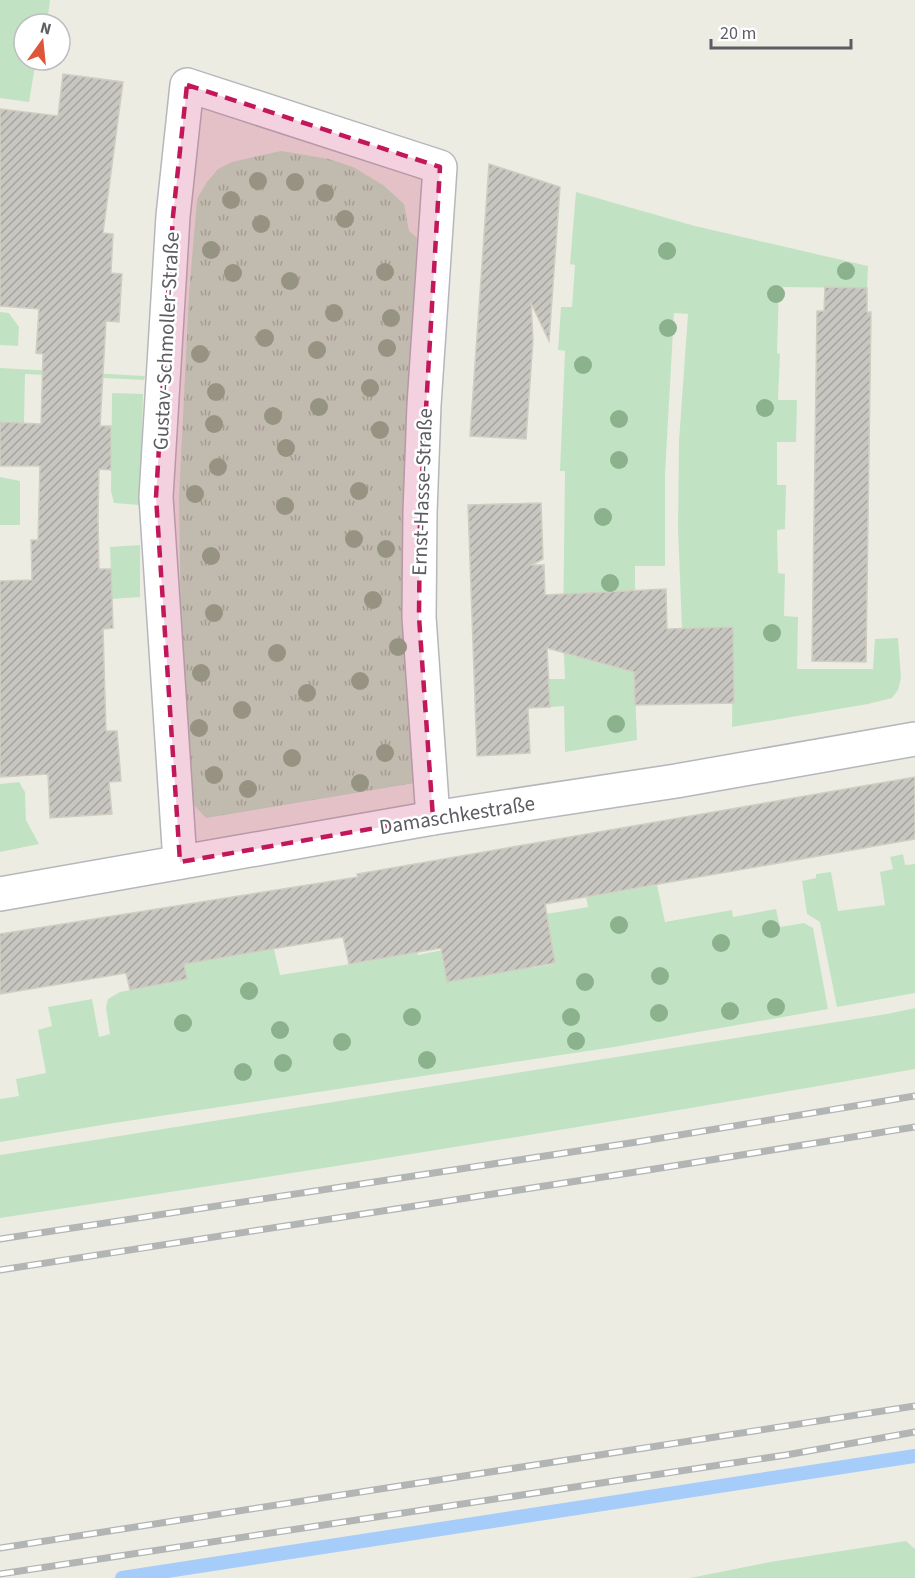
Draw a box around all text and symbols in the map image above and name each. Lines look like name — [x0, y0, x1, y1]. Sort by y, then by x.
north arrow — [12, 12, 72, 72]
scale bar — [711, 12, 850, 50]
text: N — [38, 16, 54, 40]
text: 20 m — [720, 21, 756, 46]
street label: Gustav-Schmoller-Straße — [145, 231, 187, 451]
street label: Ernst-Hasse-Straße — [404, 408, 440, 576]
street label: Damaschkestraße — [377, 788, 537, 842]

